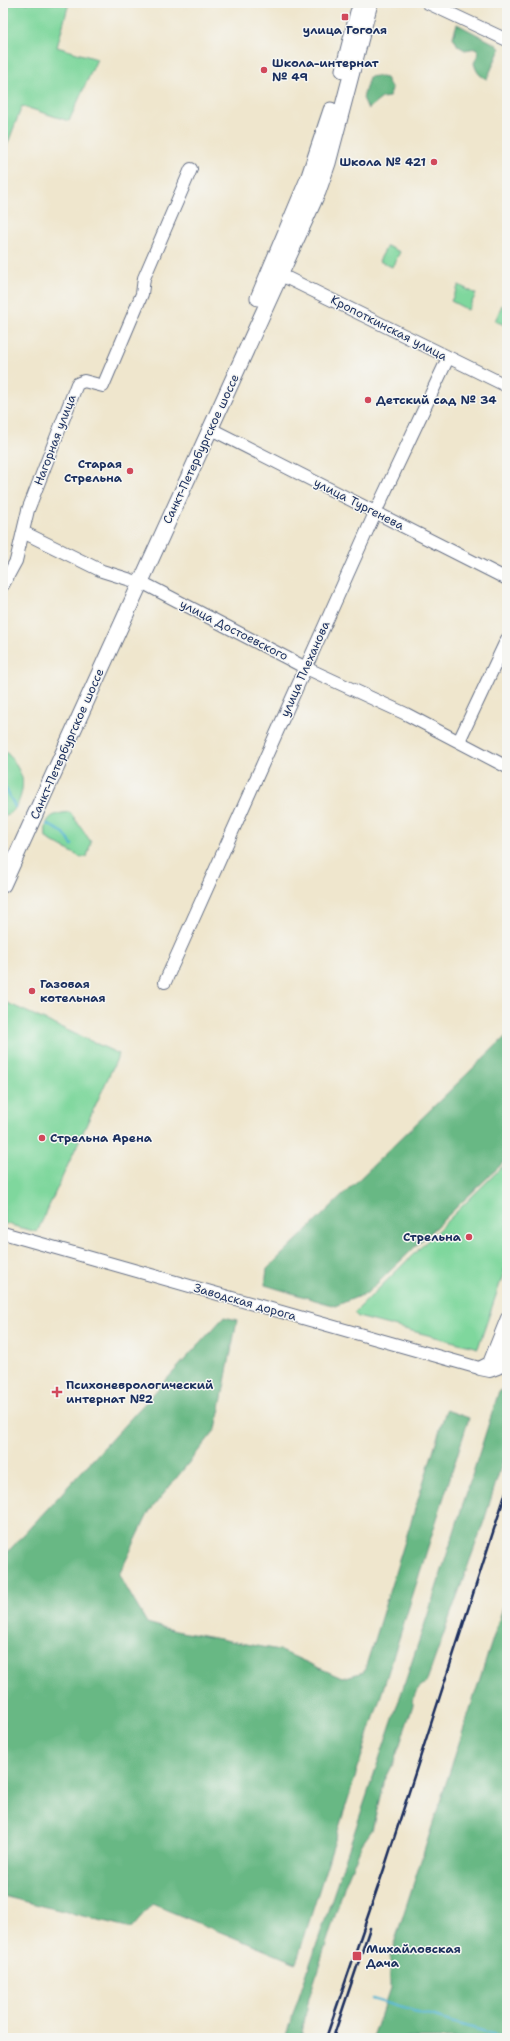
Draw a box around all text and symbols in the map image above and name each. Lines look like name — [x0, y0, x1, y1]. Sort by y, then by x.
marker: улица Гоголя — [340, 12, 350, 22]
place label: улица Гоголя — [303, 22, 387, 38]
place label: Школа-интернат № 49 — [272, 55, 380, 85]
marker: Школа-интернат № 49 — [259, 65, 269, 75]
place label: Школа № 421 — [339, 154, 426, 170]
marker: Школа № 421 — [429, 157, 439, 167]
street label: Кропоткинская улица — [328, 292, 450, 365]
street label: Санкт-Петербургское шоссе — [159, 371, 243, 527]
street label: Нагорная улица — [30, 392, 80, 488]
place label: Детский сад № 34 — [376, 392, 497, 408]
marker: Детский сад № 34 — [363, 395, 373, 405]
place label: Старая Стрельна — [64, 456, 123, 486]
marker: Старая Стрельна — [125, 466, 135, 476]
street label: улица Тургенева — [311, 474, 407, 534]
street label: улица Достоевского — [177, 596, 291, 664]
street label: улица Плеханова — [277, 618, 334, 719]
street label: Санкт-Петербургское шоссе — [26, 666, 108, 822]
place label: Газовая котельная — [40, 976, 106, 1006]
marker: Газовая котельная — [27, 986, 37, 996]
place label: Стрельна Арена — [50, 1130, 153, 1146]
marker: Стрельна Арена — [37, 1133, 47, 1143]
place label: Стрельна — [403, 1229, 462, 1245]
marker: Стрельна — [464, 1232, 474, 1242]
street label: Заводская дорога — [192, 1280, 299, 1324]
place label: Психоневрологический интернат №2 — [66, 1377, 214, 1407]
marker: Психоневрологический интернат №2 — [51, 1386, 63, 1398]
place label: Михайловская Дача — [366, 1941, 461, 1971]
marker: Михайловская Дача — [351, 1950, 363, 1962]

